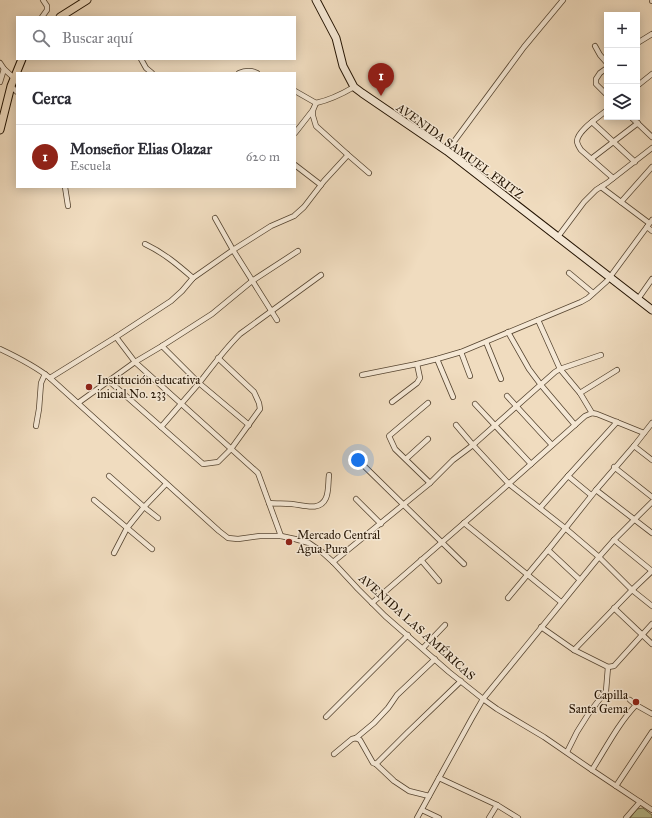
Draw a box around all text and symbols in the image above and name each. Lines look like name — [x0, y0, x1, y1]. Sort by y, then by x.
map controls — [604, 12, 640, 120]
button: + — [604, 12, 640, 48]
search box — [16, 16, 296, 60]
icon: search — [30, 27, 52, 49]
text: Buscar aquí — [62, 29, 133, 47]
button: − — [604, 48, 640, 84]
pin: 1 — [368, 63, 394, 96]
button: layers — [604, 84, 640, 120]
text: Cerca — [32, 88, 71, 109]
street label: AVENIDA SAMUEL FRITZ — [393, 100, 527, 202]
text: Monseñor Elias Olazar — [70, 140, 212, 158]
text: 1 — [42, 149, 48, 165]
text: 620 m — [246, 149, 280, 165]
text: Escuela — [70, 158, 111, 174]
place label: Institución educativa inicial No. 233 — [97, 373, 201, 401]
marker: Institución educativa inicial No. 233 — [84, 382, 94, 392]
your location — [348, 450, 368, 470]
place label: Mercado Central Agua Pura — [296, 528, 381, 557]
marker: Mercado Central Agua Pura — [284, 537, 294, 547]
street label: AVENIDA LAS AMÉRICAS — [355, 569, 479, 683]
place label: Capilla Santa Gema — [569, 688, 629, 716]
marker: Capilla Santa Gema — [631, 697, 641, 707]

